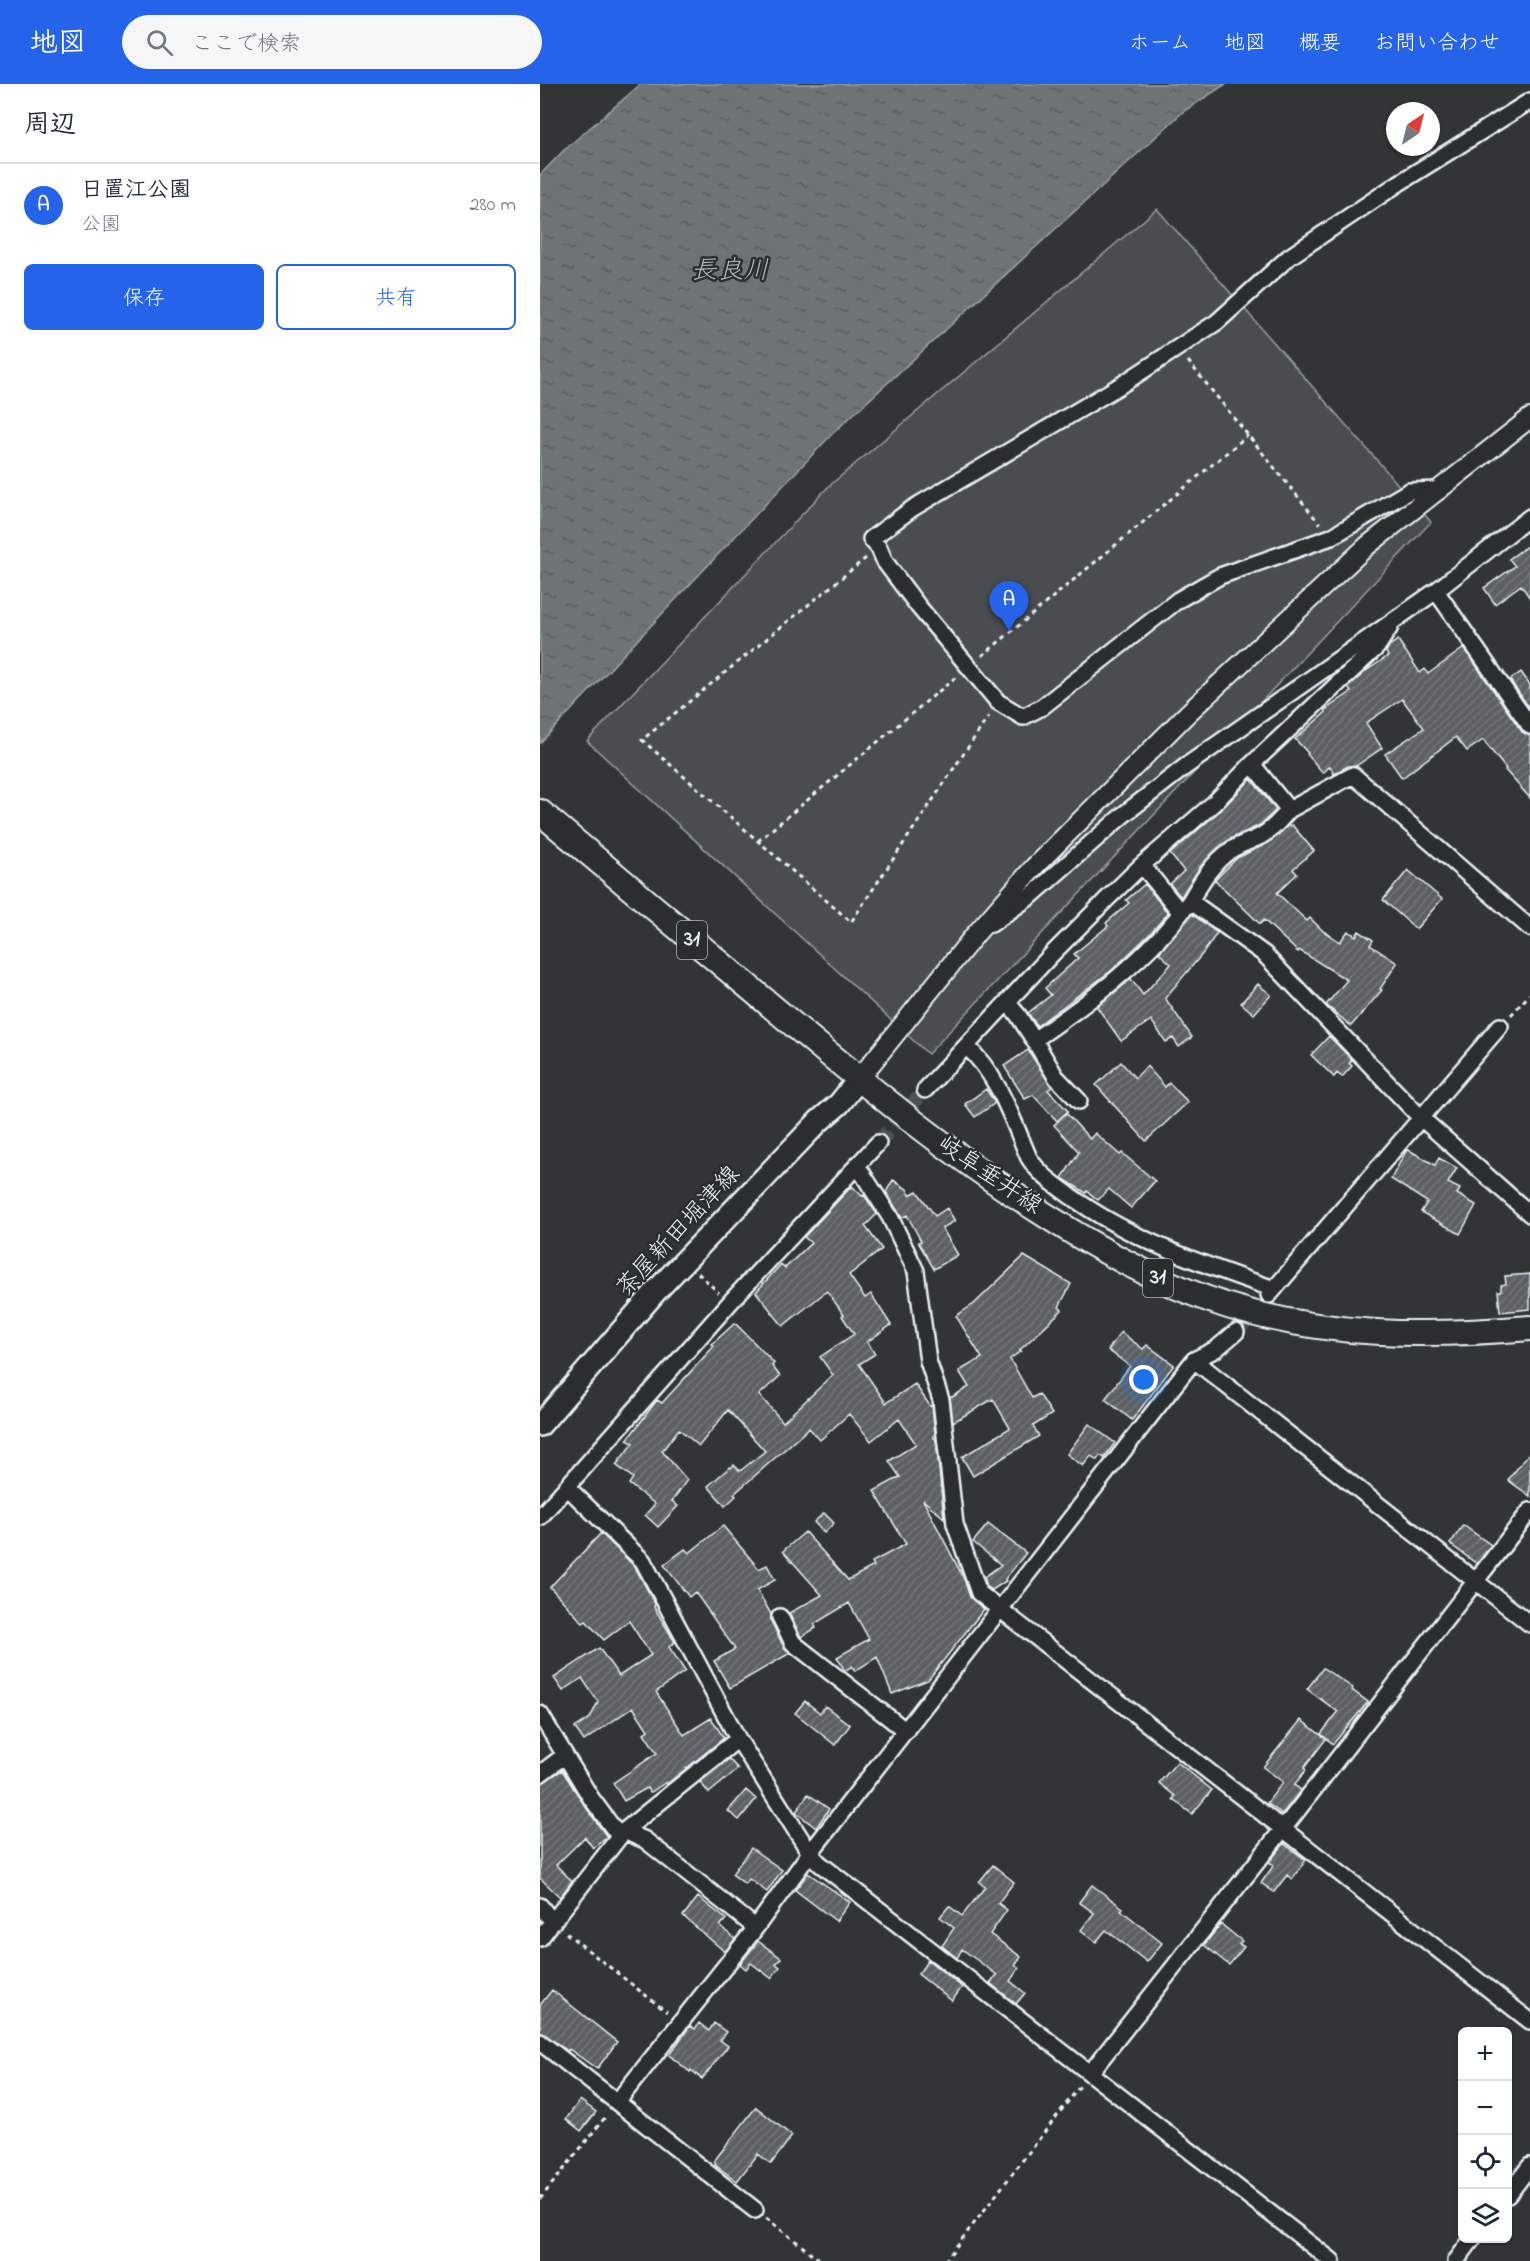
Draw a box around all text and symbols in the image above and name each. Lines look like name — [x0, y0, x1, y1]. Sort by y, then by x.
search box — [122, 15, 542, 69]
text: 地図 — [30, 24, 86, 65]
icon: search — [143, 26, 176, 59]
text: ここで検索 — [191, 29, 301, 61]
text: ホーム — [1129, 29, 1191, 59]
text: 地図 — [1224, 29, 1266, 59]
text: 概要 — [1299, 29, 1341, 59]
text: お問い合わせ — [1374, 29, 1500, 59]
north arrow — [1386, 102, 1440, 156]
text: 周辺 — [24, 107, 76, 145]
text: 日置江公園 — [81, 175, 191, 207]
text: A — [37, 191, 50, 220]
text: 280 m — [469, 191, 516, 220]
text: 公園 — [81, 211, 121, 240]
water label: 長良川 — [691, 253, 769, 291]
button: 保存 — [24, 264, 264, 330]
button: 共有 — [276, 264, 516, 330]
pin: A — [990, 582, 1028, 631]
road number: 31 — [677, 921, 707, 959]
street label: 岐阜垂井線 — [929, 1128, 1049, 1224]
street label: 茶屋新田堀津線 — [609, 1159, 749, 1305]
road number: 31 — [1143, 1259, 1173, 1297]
your location — [1129, 1365, 1158, 1394]
map controls — [1458, 2027, 1512, 2243]
button: + — [1458, 2027, 1512, 2081]
button: − — [1458, 2081, 1512, 2135]
button: locate — [1458, 2135, 1512, 2189]
button: layers — [1458, 2189, 1512, 2243]

